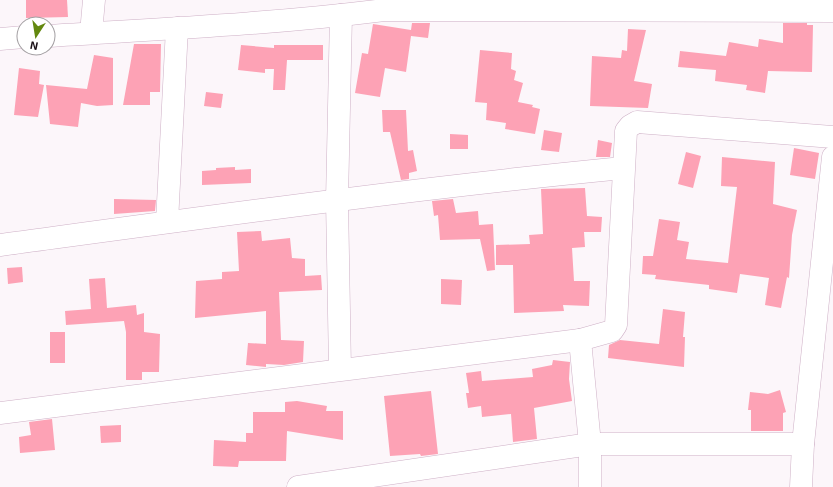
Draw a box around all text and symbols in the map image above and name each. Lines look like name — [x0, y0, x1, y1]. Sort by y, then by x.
north arrow — [16, 16, 56, 56]
text: N — [29, 39, 39, 53]

